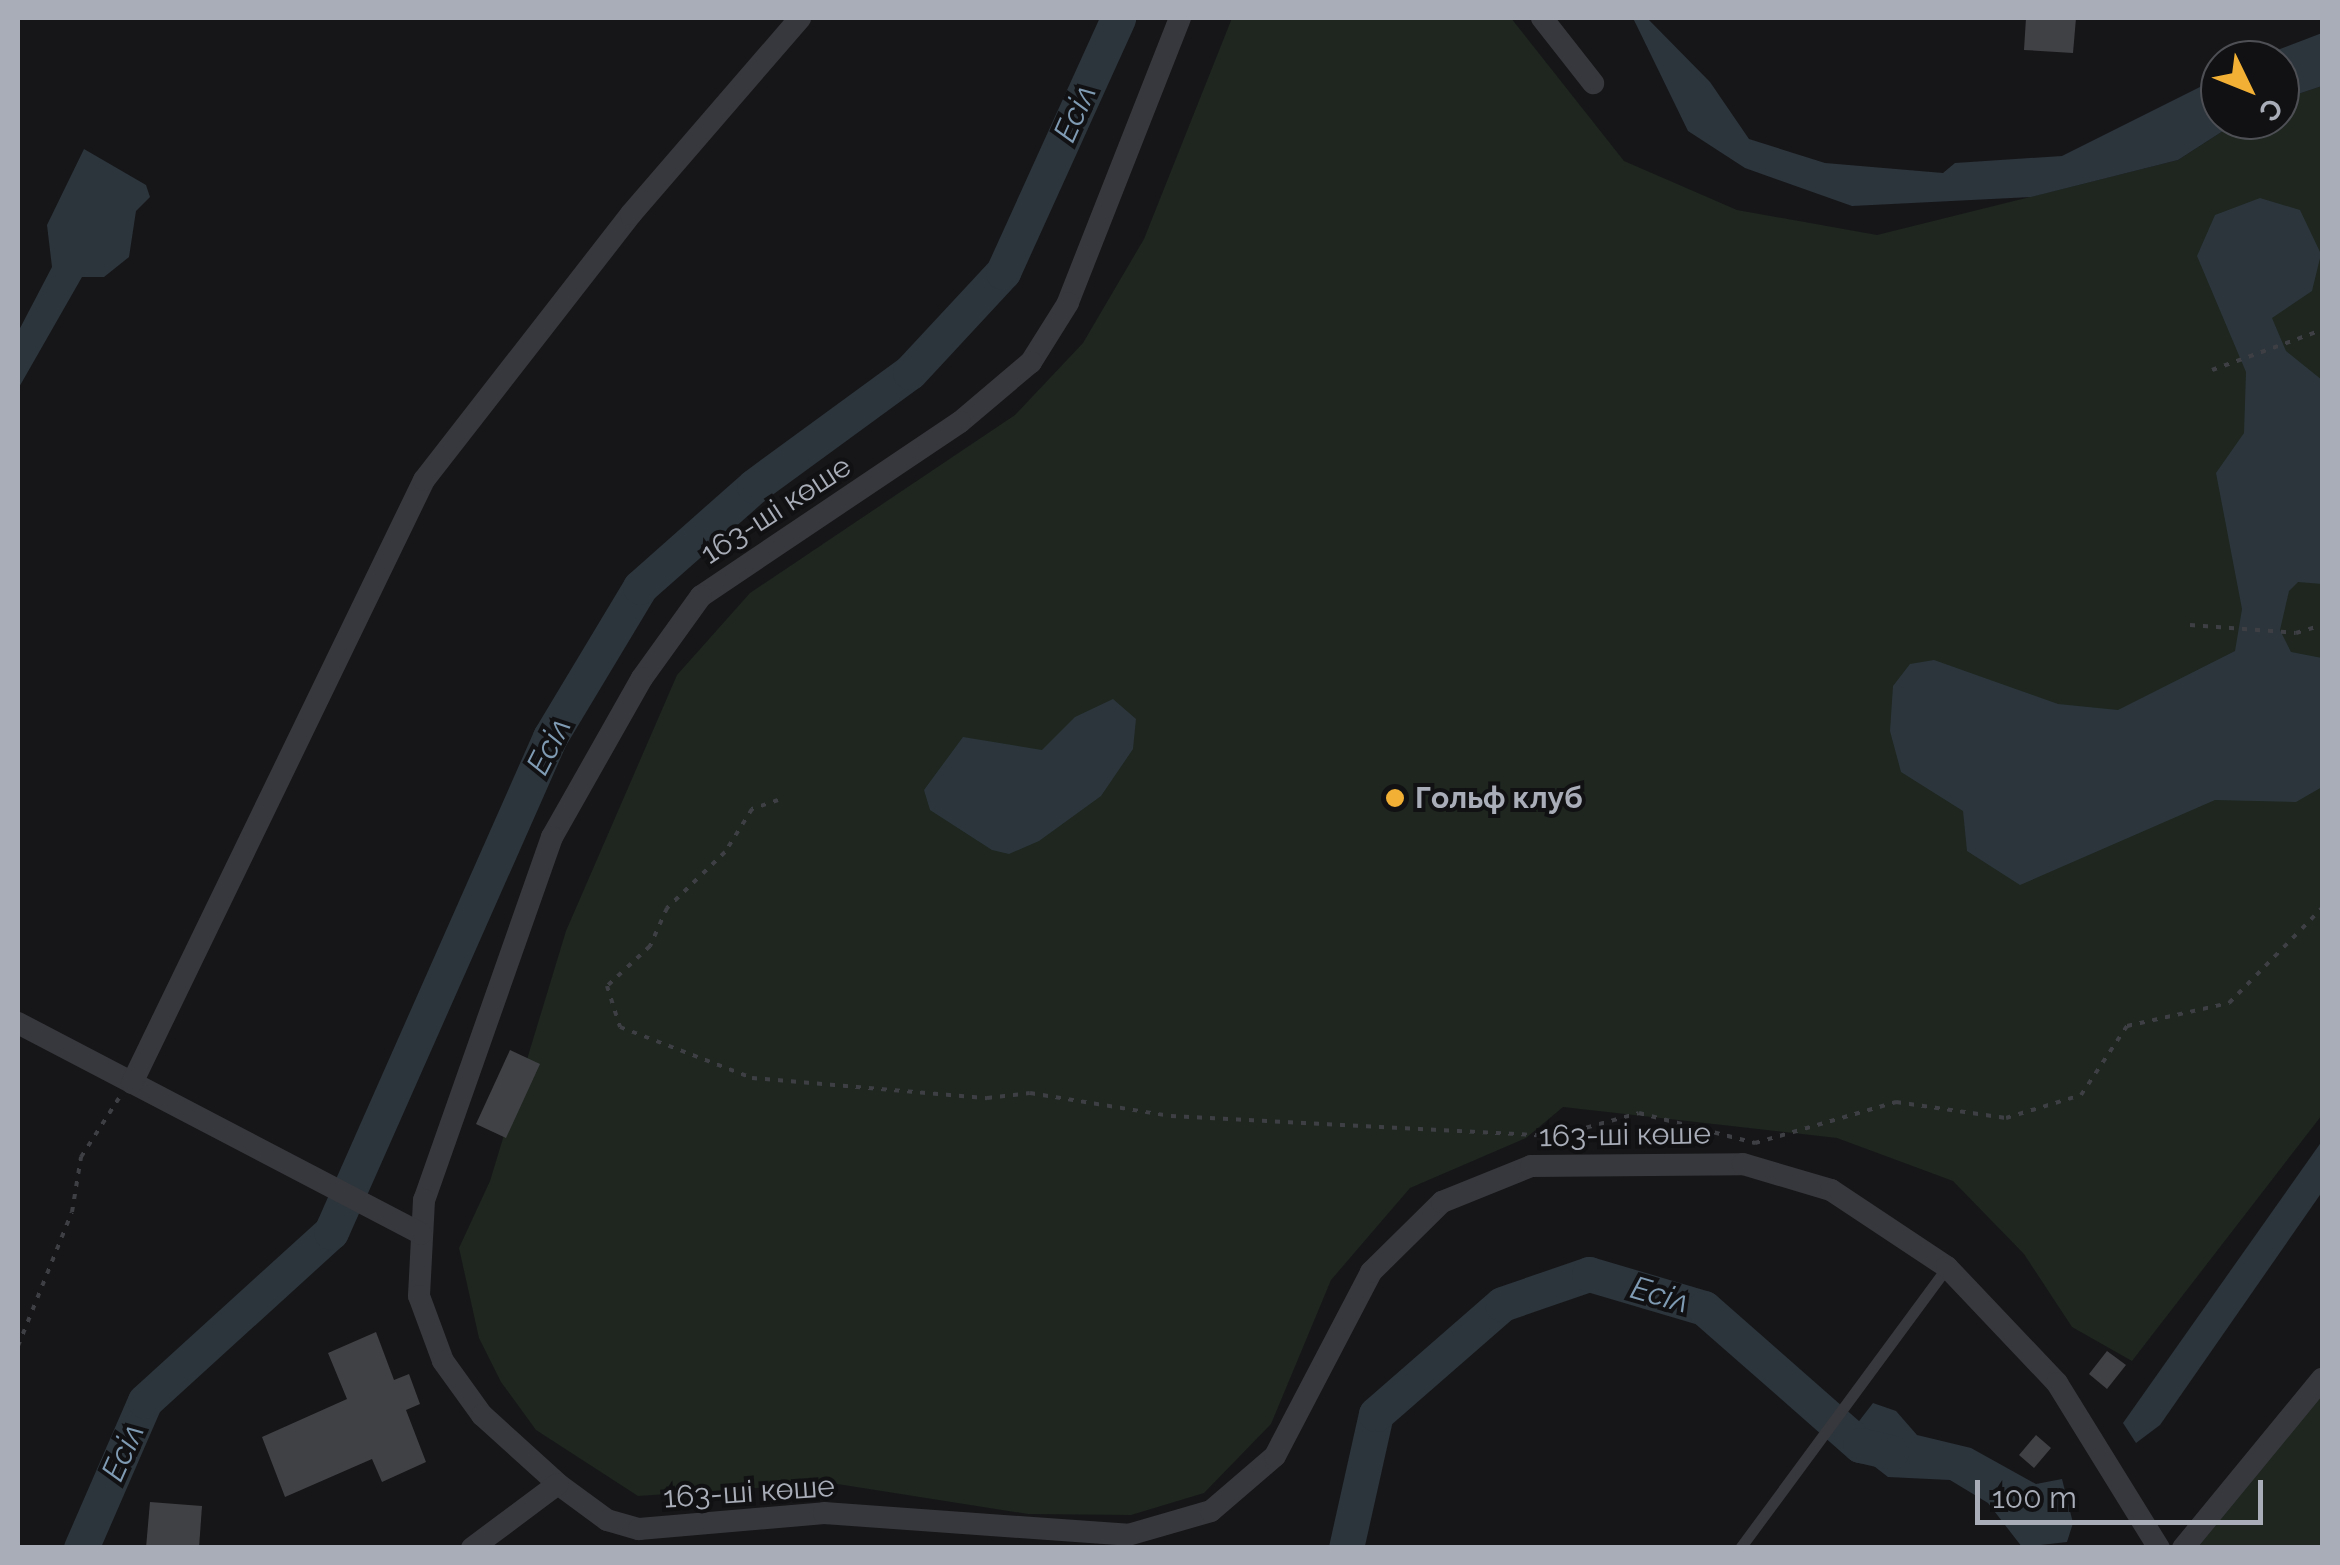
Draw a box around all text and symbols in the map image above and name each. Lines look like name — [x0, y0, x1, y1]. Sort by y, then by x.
north arrow — [2200, 40, 2300, 140]
water label: Есіл — [1046, 78, 1104, 148]
text: С — [2252, 91, 2289, 128]
street label: 163-ші көше — [694, 448, 858, 572]
water label: Есіл — [519, 711, 579, 781]
place label: Гольф клуб — [1415, 780, 1583, 816]
marker: Гольф клуб — [1384, 787, 1406, 809]
street label: 163-ші көше — [1539, 1116, 1711, 1154]
water label: Есіл — [1626, 1268, 1694, 1322]
water label: Есіл — [94, 1417, 152, 1487]
scale bar — [1980, 1460, 2268, 1522]
street label: 163-ші көше — [662, 1468, 836, 1516]
text: 100 m — [1992, 1480, 2077, 1515]

